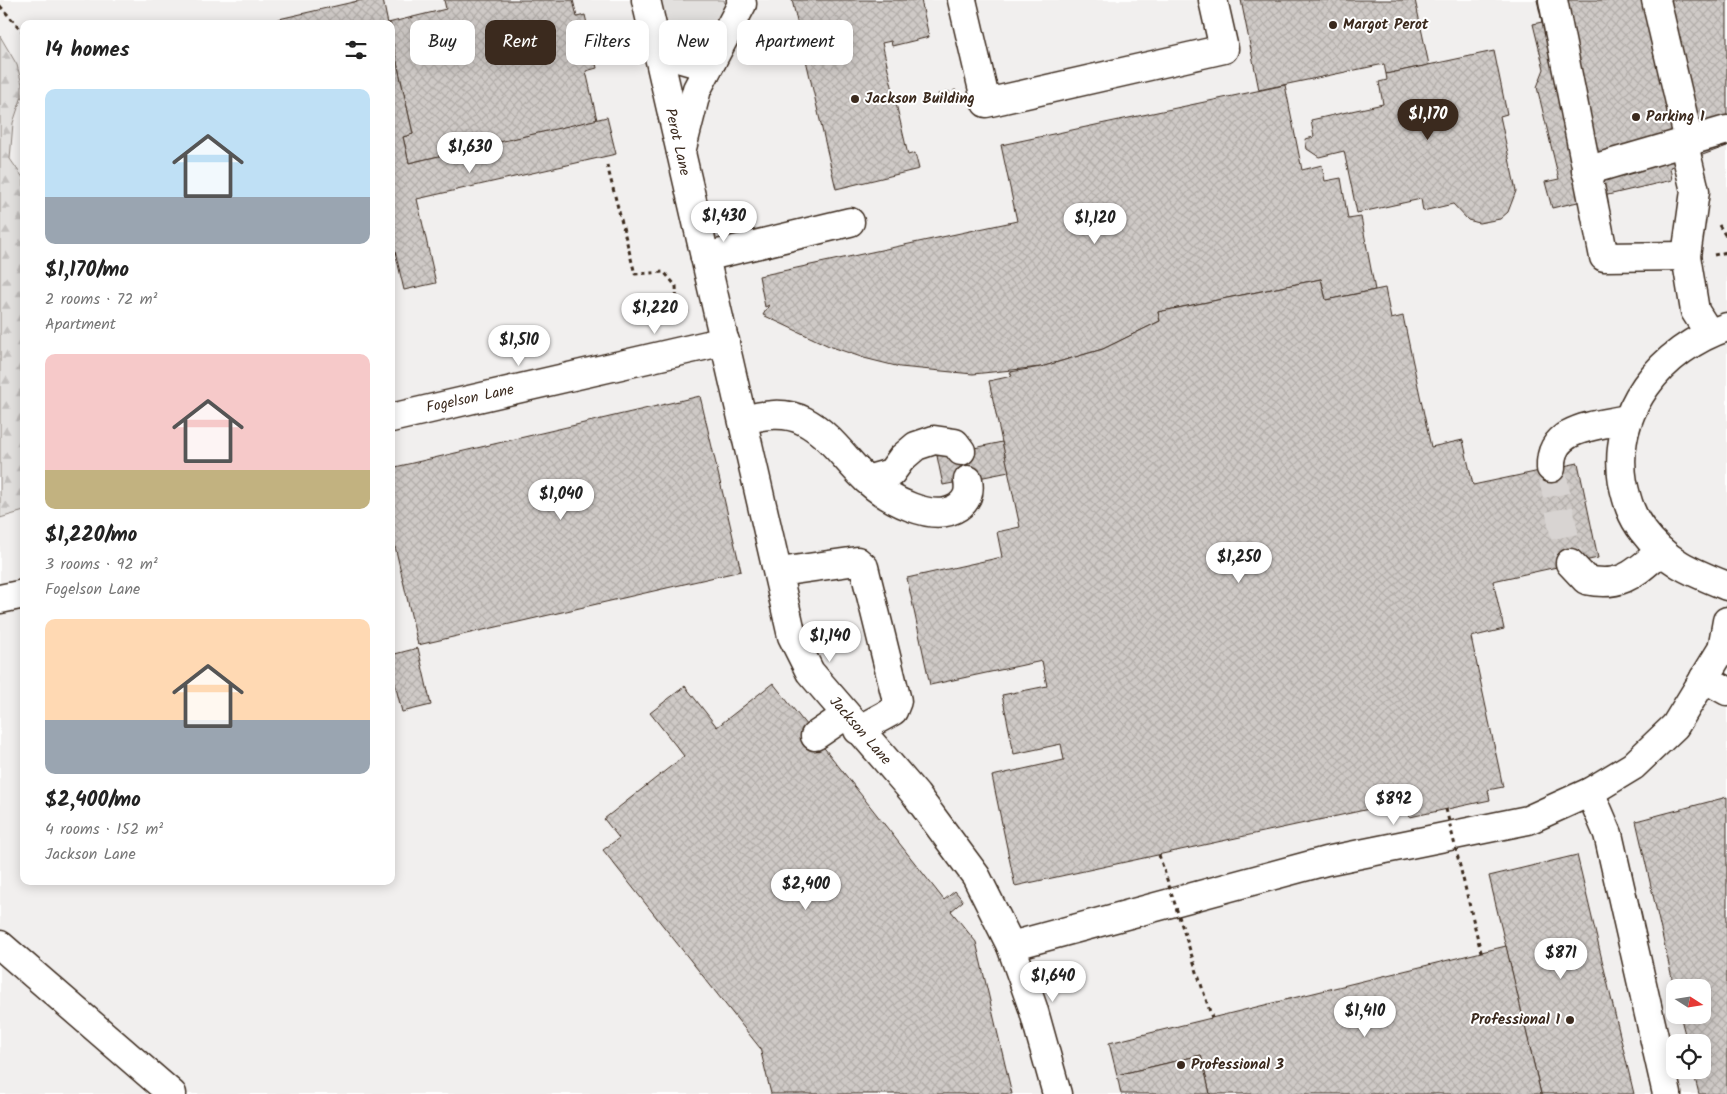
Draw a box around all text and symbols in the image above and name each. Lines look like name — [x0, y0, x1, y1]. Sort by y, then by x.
place label: Margot Perot — [1343, 13, 1429, 37]
marker: Margot Perot — [1327, 19, 1339, 31]
chip: Buy — [410, 20, 475, 65]
chip: Rent — [485, 20, 556, 65]
chip: Filters — [566, 20, 649, 65]
chip: New — [659, 20, 727, 65]
chip: Apartment — [737, 20, 853, 65]
text: 14 homes — [45, 34, 130, 67]
icon: filters — [342, 36, 370, 64]
place label: Jackson Building — [865, 87, 975, 111]
marker: Jackson Building — [849, 93, 861, 105]
pin: $1,170 — [1387, 98, 1469, 141]
text: $1,170 — [1408, 102, 1448, 127]
place label: Parking 1 — [1646, 105, 1705, 129]
street label: Perot Lane — [658, 106, 696, 178]
marker: Parking 1 — [1630, 111, 1642, 123]
icon: home — [163, 121, 253, 211]
pin: $1,630 — [429, 132, 511, 174]
text: $1,630 — [448, 135, 492, 160]
pin: $1,430 — [683, 200, 765, 243]
pin: $1,120 — [1054, 202, 1136, 245]
text: $1,430 — [702, 204, 746, 229]
text: $1,120 — [1075, 206, 1115, 231]
text: $1,170/mo — [45, 254, 129, 287]
text: 2 rooms · 72 m² — [45, 287, 157, 312]
pin: $1,220 — [614, 292, 696, 335]
text: $1,220 — [632, 296, 678, 321]
text: Apartment — [45, 312, 116, 337]
pin: $1,510 — [478, 324, 560, 367]
text: $1,510 — [499, 328, 539, 353]
street label: Fogelson Lane — [424, 378, 516, 420]
icon: home — [163, 386, 253, 476]
pin: $1,040 — [520, 478, 602, 521]
text: $1,040 — [539, 482, 583, 507]
text: $1,220/mo — [45, 519, 137, 552]
pin: $1,250 — [1198, 542, 1280, 584]
text: $1,250 — [1217, 545, 1261, 570]
text: 3 rooms · 92 m² — [45, 552, 158, 577]
text: Fogelson Lane — [45, 577, 140, 602]
pin: $1,140 — [789, 620, 871, 663]
text: $1,140 — [810, 624, 850, 649]
icon: home — [163, 651, 253, 741]
street label: Jackson Lane — [823, 691, 897, 771]
text: $2,400/mo — [45, 784, 141, 817]
pin: $892 — [1364, 784, 1424, 826]
text: $892 — [1376, 787, 1412, 812]
text: 4 rooms · 152 m² — [45, 817, 163, 842]
text: Jackson Lane — [45, 842, 136, 867]
pin: $2,400 — [765, 868, 847, 911]
text: $2,400 — [782, 872, 830, 897]
pin: $871 — [1531, 938, 1591, 980]
text: $871 — [1545, 941, 1577, 966]
pin: $1,640 — [1012, 960, 1094, 1003]
text: $1,640 — [1031, 964, 1075, 989]
north arrow — [1666, 979, 1711, 1024]
map controls — [1666, 979, 1711, 1079]
pin: $1,410 — [1324, 996, 1406, 1038]
text: $1,410 — [1345, 999, 1385, 1024]
place label: Professional 1 — [1471, 1008, 1560, 1032]
marker: Professional 1 — [1564, 1014, 1576, 1026]
button: locate — [1666, 1034, 1711, 1079]
place label: Professional 3 — [1191, 1053, 1284, 1077]
marker: Professional 3 — [1175, 1059, 1187, 1071]

